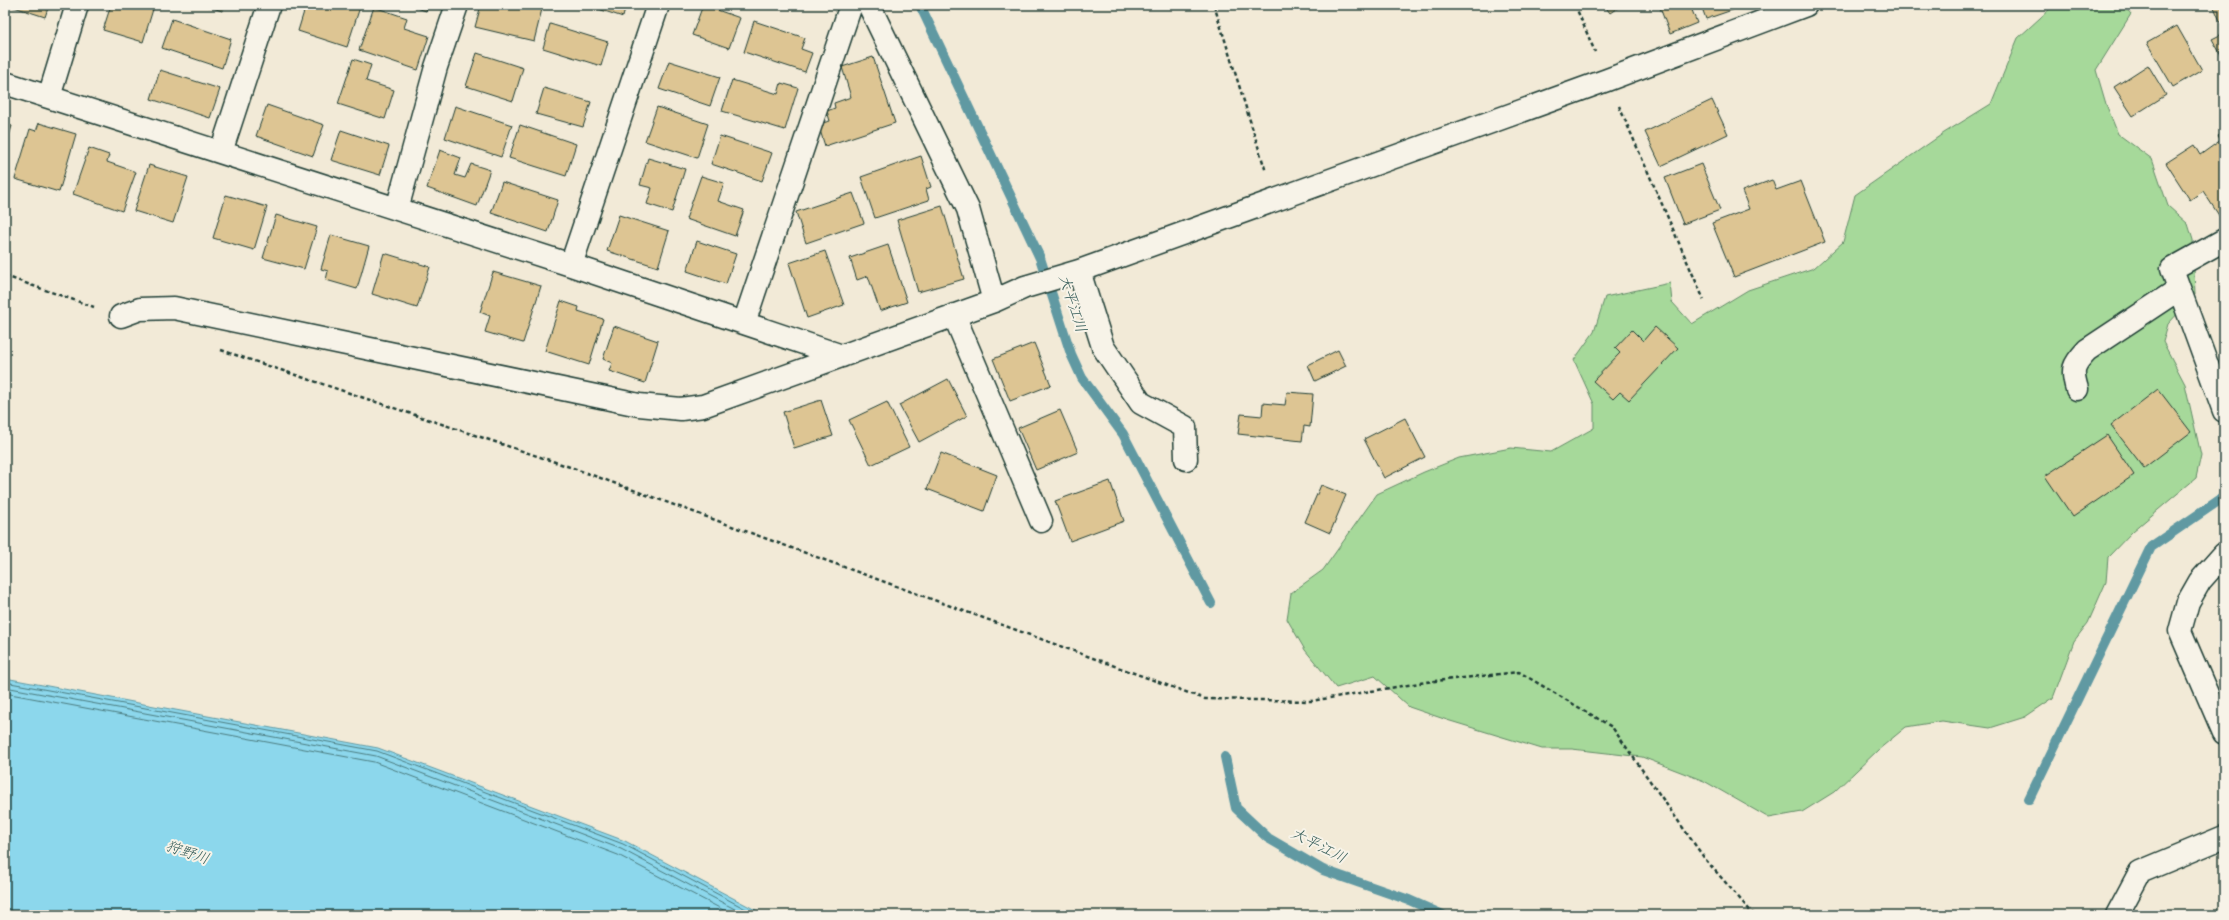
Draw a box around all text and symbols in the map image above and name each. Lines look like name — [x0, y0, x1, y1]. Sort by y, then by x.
water label: 大平江川 — [1051, 272, 1091, 336]
water label: 大平江川 — [1286, 824, 1350, 870]
water label: 狩野川 — [162, 836, 212, 872]

